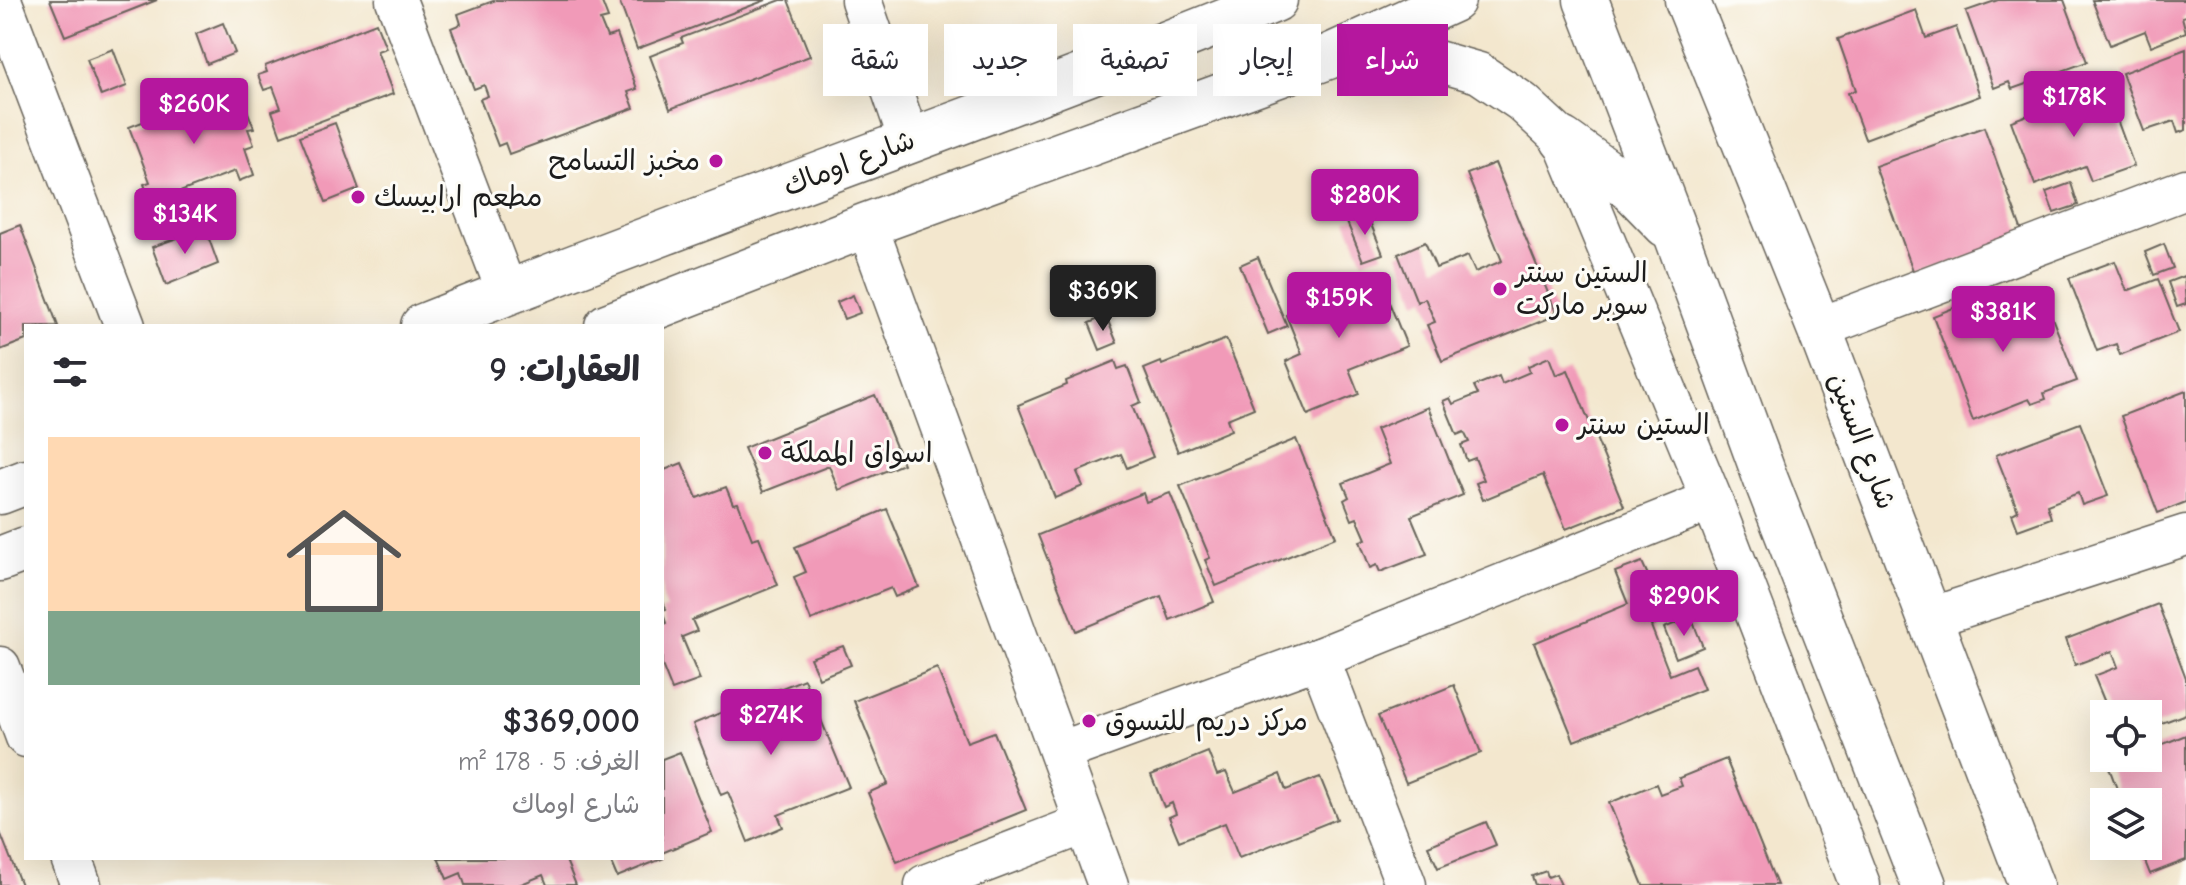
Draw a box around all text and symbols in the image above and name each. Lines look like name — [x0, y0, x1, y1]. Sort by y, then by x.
chip: شقة — [823, 24, 928, 96]
chip: جديد — [944, 24, 1057, 96]
chip: تصفية — [1073, 24, 1197, 96]
chip: إيجار — [1213, 24, 1321, 96]
chip: شراء — [1337, 24, 1448, 96]
pin: $178K — [2018, 71, 2130, 139]
pin: $260K — [138, 78, 250, 146]
text: $178K — [2042, 82, 2106, 112]
text: $260K — [158, 89, 230, 119]
street label: شارع اوماك — [779, 123, 920, 205]
place label: مخبز التسامح — [549, 145, 700, 179]
marker: مخبز التسامح — [707, 152, 725, 170]
pin: $280K — [1309, 169, 1421, 237]
text: $280K — [1329, 180, 1401, 210]
place label: مطعم ارابيسك — [374, 181, 542, 218]
pin: $134K — [129, 188, 241, 256]
marker: مطعم ارابيسك — [349, 188, 367, 206]
text: $134K — [152, 199, 218, 229]
place label: الستين سنتر سوبر ماركت — [1514, 257, 1648, 322]
pin: $369K — [1047, 265, 1159, 333]
pin: $159K — [1283, 272, 1395, 340]
text: $369K — [1068, 276, 1138, 306]
marker: الستين سنتر سوبر ماركت — [1491, 280, 1509, 298]
text: $159K — [1305, 283, 1373, 313]
pin: $381K — [1947, 286, 2059, 354]
text: $381K — [1970, 297, 2036, 327]
icon: filters — [48, 350, 92, 394]
text: العقارات: 9 — [489, 350, 640, 390]
street label: شارع الستين — [1819, 368, 1903, 515]
place label: الستين سنتر — [1576, 409, 1710, 441]
marker: الستين سنتر — [1553, 416, 1571, 434]
place label: اسواق المملكة — [781, 437, 932, 469]
marker: اسواق المملكة — [756, 444, 774, 462]
icon: home — [272, 489, 416, 633]
pin: $290K — [1628, 570, 1740, 638]
text: $290K — [1648, 581, 1720, 611]
pin: $274K — [715, 689, 827, 757]
text: $274K — [739, 700, 803, 730]
map controls — [2090, 700, 2162, 860]
button: locate — [2090, 700, 2162, 772]
text: $369,000 — [502, 701, 640, 741]
place label: مركز دريم للتسوق — [1105, 705, 1308, 742]
marker: مركز دريم للتسوق — [1080, 712, 1098, 730]
text: الغرف: 5 · 178 m² — [458, 747, 640, 777]
button: layers — [2090, 788, 2162, 860]
text: شارع اوماك — [512, 790, 640, 820]

